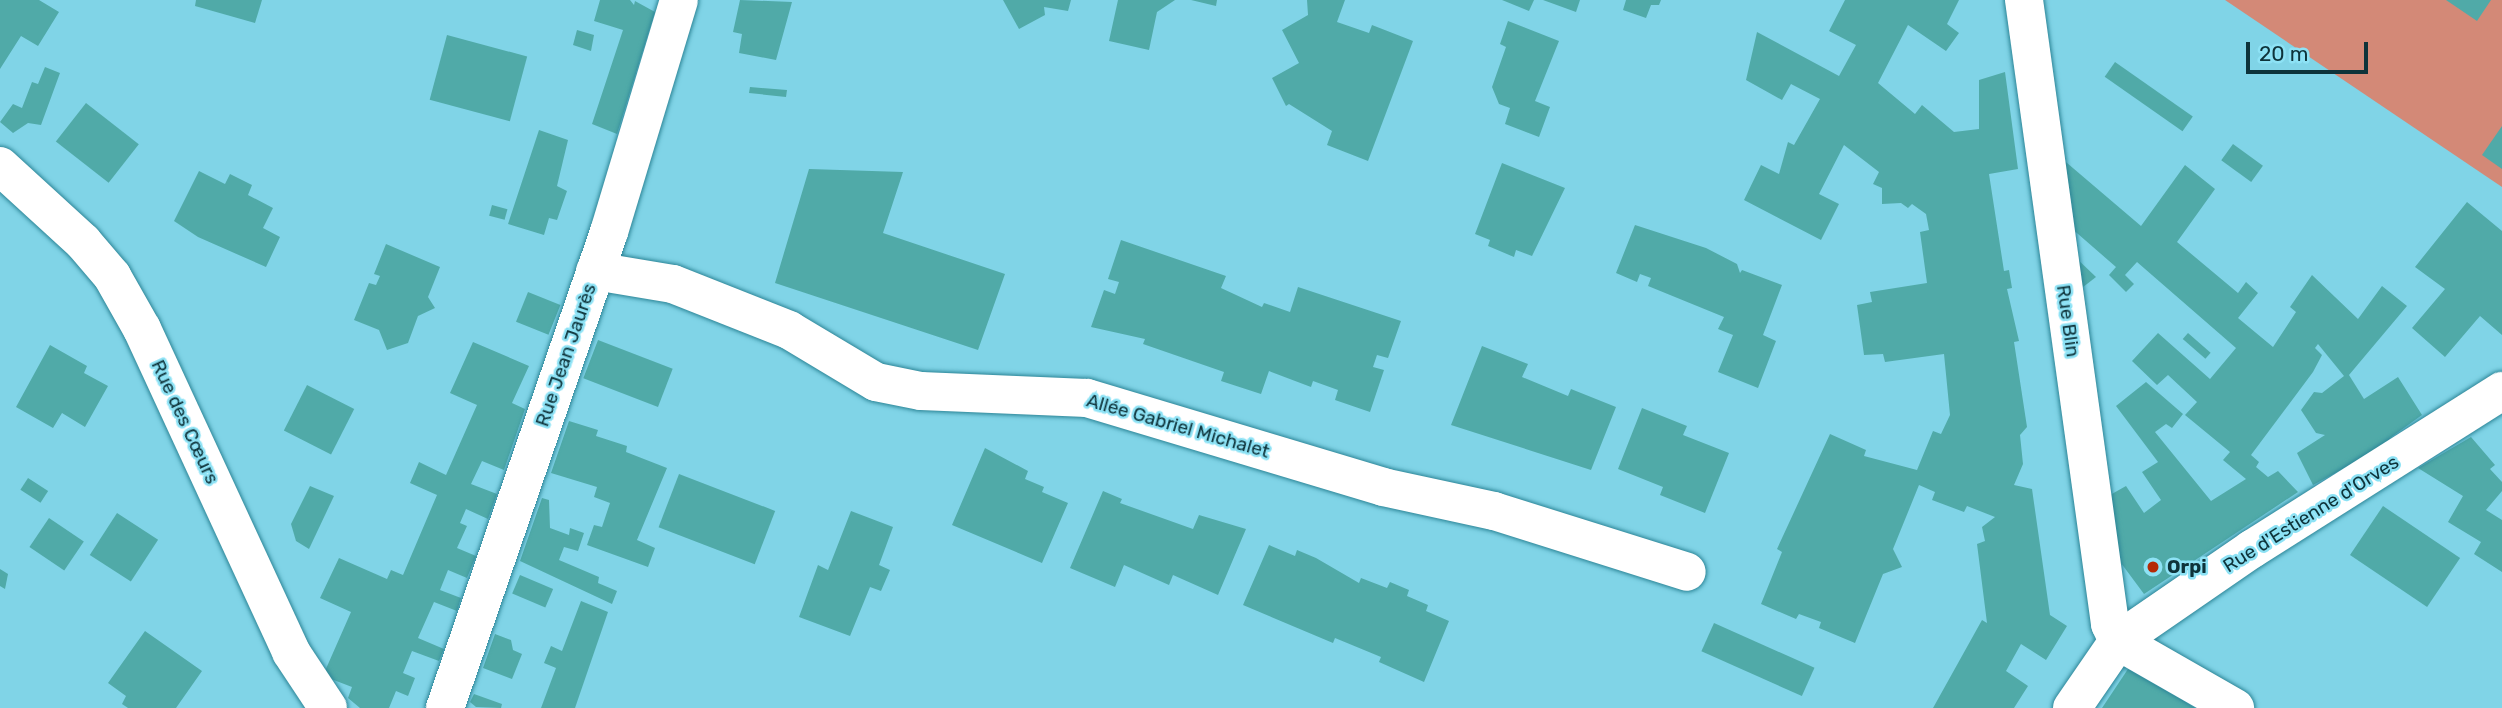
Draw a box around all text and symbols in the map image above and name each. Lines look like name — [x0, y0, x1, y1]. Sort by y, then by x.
scale bar — [2250, 28, 2372, 72]
text: 20 m — [2259, 41, 2308, 66]
street label: Rue Jean Jaurès — [531, 280, 601, 430]
street label: Rue Blin — [2052, 283, 2084, 359]
street label: Rue des Cœurs — [146, 356, 224, 488]
street label: Allée Gabriel Michalet — [1084, 389, 1272, 463]
street label: Rue d'Estienne d'Orves — [2219, 451, 2403, 577]
place label: Orpi — [2167, 556, 2207, 578]
marker: Orpi — [2145, 559, 2161, 575]

